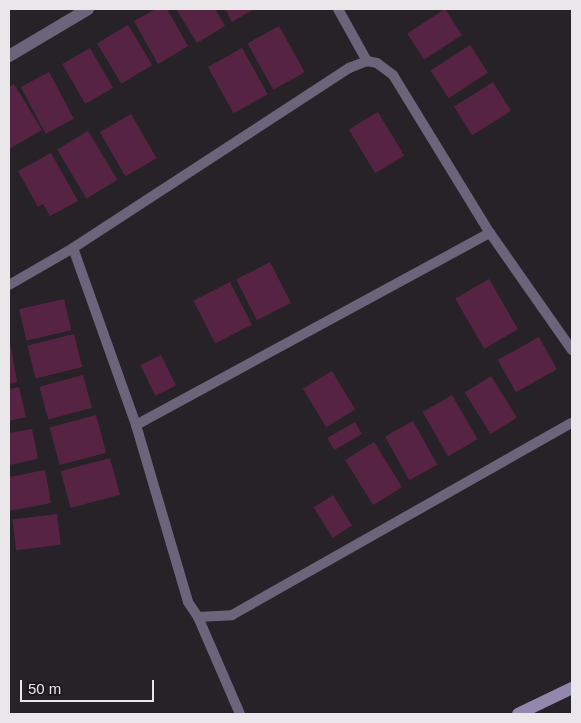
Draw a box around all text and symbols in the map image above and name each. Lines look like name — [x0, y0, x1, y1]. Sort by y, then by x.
scale bar — [22, 670, 156, 702]
text: 50 m — [28, 680, 61, 697]

